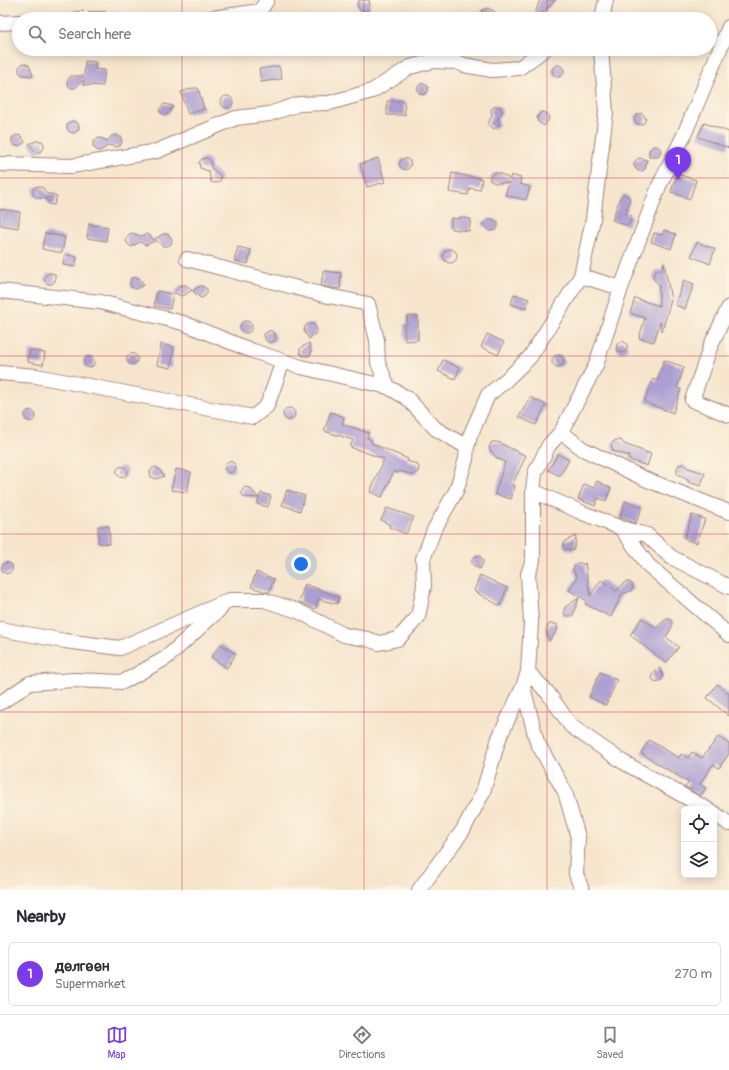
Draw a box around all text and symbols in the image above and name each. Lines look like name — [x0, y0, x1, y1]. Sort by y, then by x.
search box — [12, 12, 717, 56]
icon: search — [26, 23, 48, 45]
text: Search here — [58, 25, 131, 44]
pin: 1 — [665, 147, 691, 180]
your location — [291, 554, 311, 574]
map controls — [681, 806, 717, 878]
button: locate — [681, 806, 717, 842]
button: layers — [681, 842, 717, 878]
text: Nearby — [16, 906, 65, 927]
text: дөлгөөн — [55, 957, 110, 976]
text: 1 — [27, 966, 33, 982]
text: 270 m — [675, 966, 712, 982]
text: Supermarket — [55, 976, 126, 992]
tab: Map — [106, 1024, 128, 1061]
tab: Directions — [339, 1024, 385, 1061]
tab: Saved — [596, 1024, 623, 1061]

